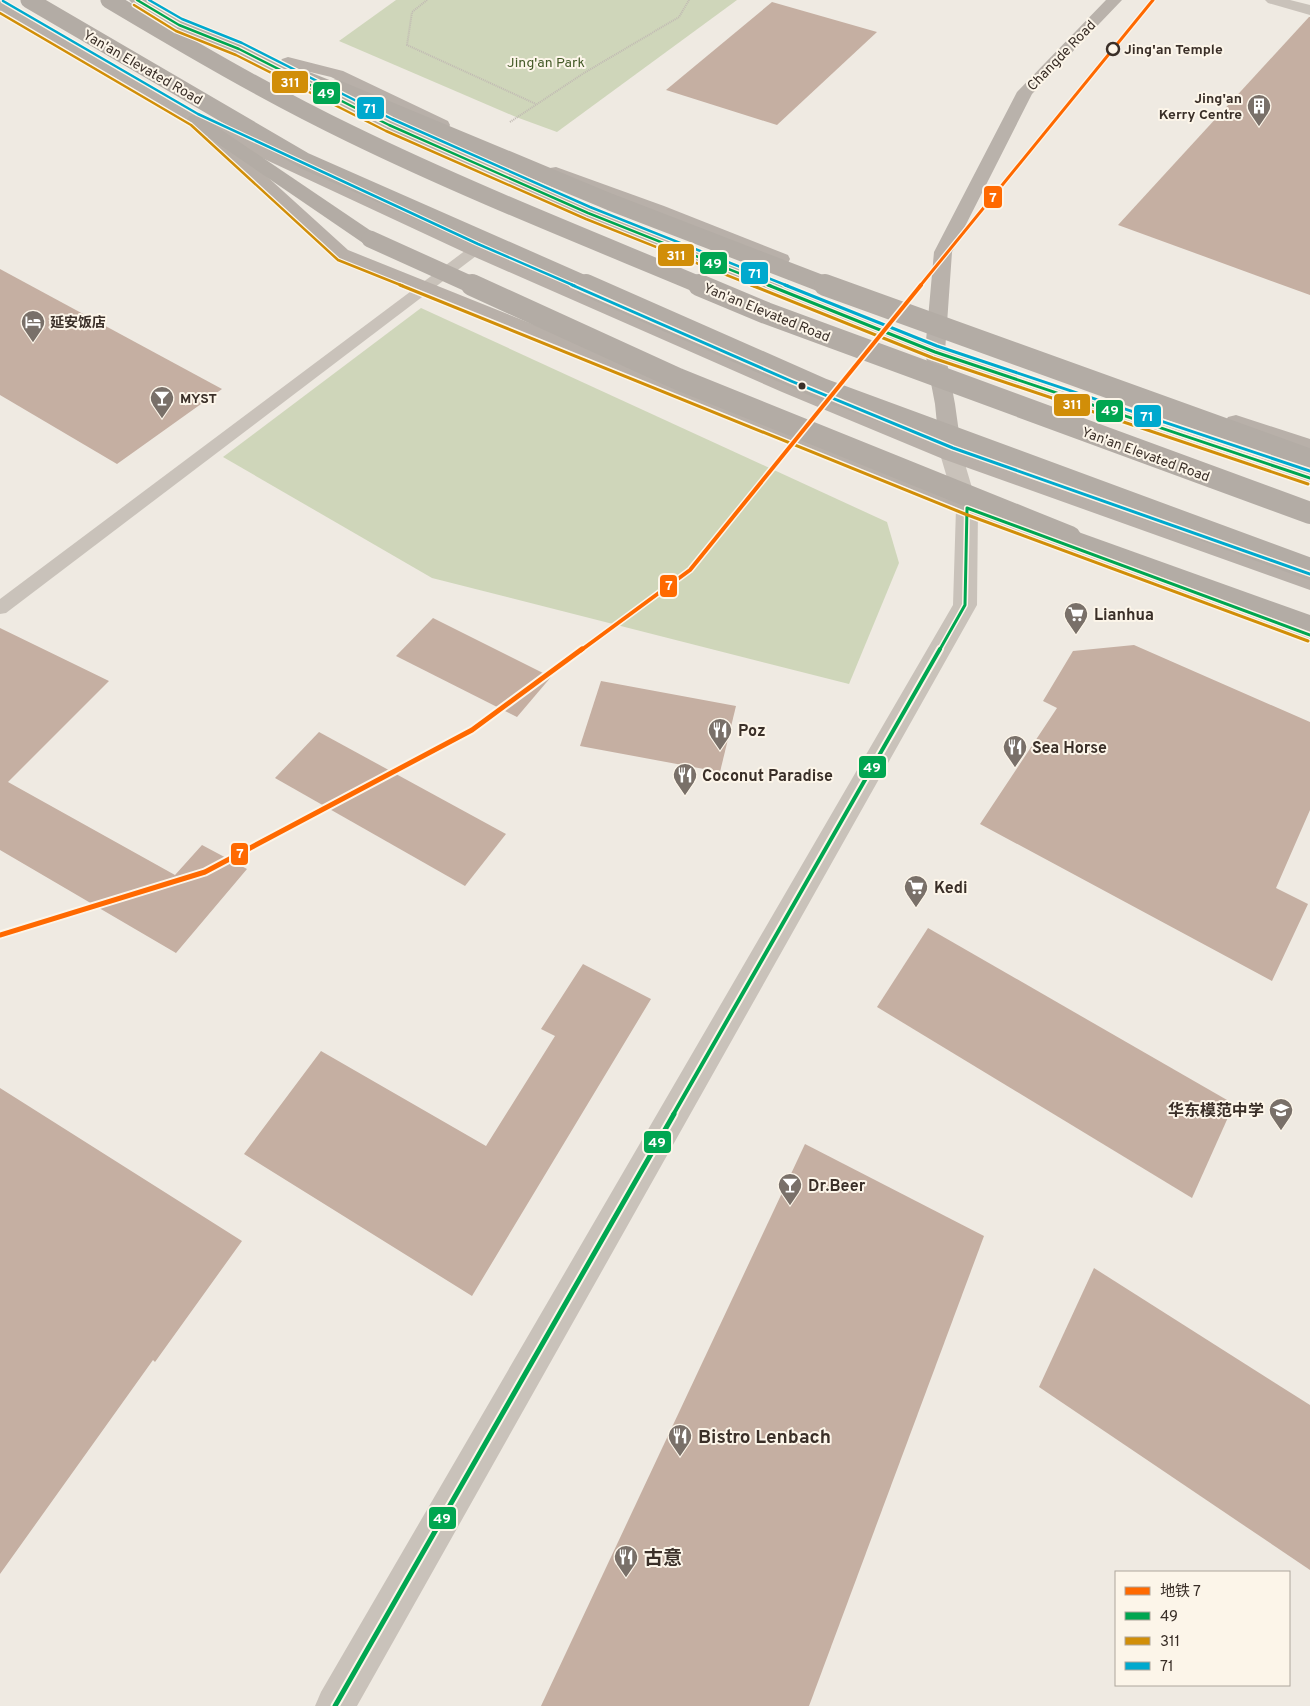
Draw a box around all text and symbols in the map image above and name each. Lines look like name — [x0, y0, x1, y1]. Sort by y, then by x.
street label: Changde Road — [1024, 17, 1100, 95]
street label: Yan'an Elevated Road — [80, 27, 205, 109]
marker: Jing'an Temple — [1106, 42, 1120, 56]
place label: Jing'an Temple — [1124, 42, 1223, 59]
park label: Jing'an Park — [507, 55, 585, 72]
line badge: 311 — [271, 70, 309, 94]
text: 311 — [280, 75, 300, 92]
line badge: 49 — [312, 81, 341, 105]
text: 49 — [317, 86, 335, 103]
place label: Jing'an Kerry Centre — [1159, 91, 1242, 124]
building icon: Jing'an Kerry Centre — [1246, 93, 1272, 127]
line badge: 71 — [356, 96, 385, 120]
text: 71 — [363, 101, 377, 118]
line badge: 7 — [983, 185, 1003, 209]
text: 7 — [989, 190, 997, 207]
line badge: 311 — [657, 243, 695, 267]
text: 311 — [666, 248, 686, 265]
line badge: 49 — [699, 251, 728, 275]
text: 49 — [704, 256, 722, 273]
line badge: 71 — [740, 261, 769, 285]
text: 71 — [748, 266, 762, 283]
street label: Yan'an Elevated Road — [701, 280, 832, 347]
hotel icon: 延安饭店 — [20, 309, 46, 343]
place label: 延安饭店 — [50, 314, 106, 332]
unlabelled marker — [797, 381, 807, 391]
bar icon: MYST — [149, 385, 175, 419]
place label: MYST — [180, 391, 217, 408]
line badge: 311 — [1053, 393, 1091, 417]
text: 311 — [1062, 397, 1082, 414]
line badge: 49 — [1095, 399, 1124, 423]
text: 49 — [1101, 403, 1119, 420]
line badge: 71 — [1133, 404, 1162, 428]
text: 71 — [1140, 409, 1154, 426]
street label: Yan'an Elevated Road — [1079, 424, 1212, 486]
line badge: 7 — [659, 574, 678, 598]
text: 7 — [665, 578, 673, 595]
supermarket icon: Lianhua — [1063, 601, 1089, 635]
place label: Lianhua — [1094, 606, 1154, 626]
restaurant icon: Poz — [707, 717, 733, 751]
place label: Poz — [738, 722, 766, 742]
restaurant icon: Sea Horse — [1002, 734, 1028, 768]
place label: Sea Horse — [1032, 739, 1107, 759]
line badge: 49 — [858, 755, 887, 779]
text: 49 — [863, 760, 881, 777]
restaurant icon: Coconut Paradise — [672, 762, 698, 796]
place label: Coconut Paradise — [702, 767, 833, 787]
line badge: 7 — [230, 842, 249, 866]
text: 7 — [236, 846, 244, 863]
supermarket icon: Kedi — [903, 874, 929, 908]
place label: Kedi — [934, 879, 968, 899]
school or university icon: 华东模范中学 — [1268, 1097, 1294, 1131]
place label: 华东模范中学 — [1168, 1101, 1264, 1122]
line badge: 49 — [643, 1130, 672, 1154]
text: 49 — [648, 1135, 666, 1152]
bar icon: Dr.Beer — [777, 1172, 803, 1206]
place label: Dr.Beer — [808, 1177, 866, 1197]
restaurant icon: Bistro Lenbach — [667, 1423, 693, 1457]
place label: Bistro Lenbach — [698, 1426, 831, 1450]
line badge: 49 — [428, 1506, 457, 1530]
text: 49 — [433, 1511, 451, 1528]
restaurant icon: 古意 — [613, 1544, 639, 1578]
place label: 古意 — [644, 1547, 682, 1571]
legend — [1115, 1571, 1290, 1686]
text: 地铁 7 — [1160, 1583, 1201, 1602]
text: 49 — [1160, 1608, 1178, 1627]
text: 311 — [1160, 1633, 1180, 1652]
text: 71 — [1160, 1658, 1174, 1677]

